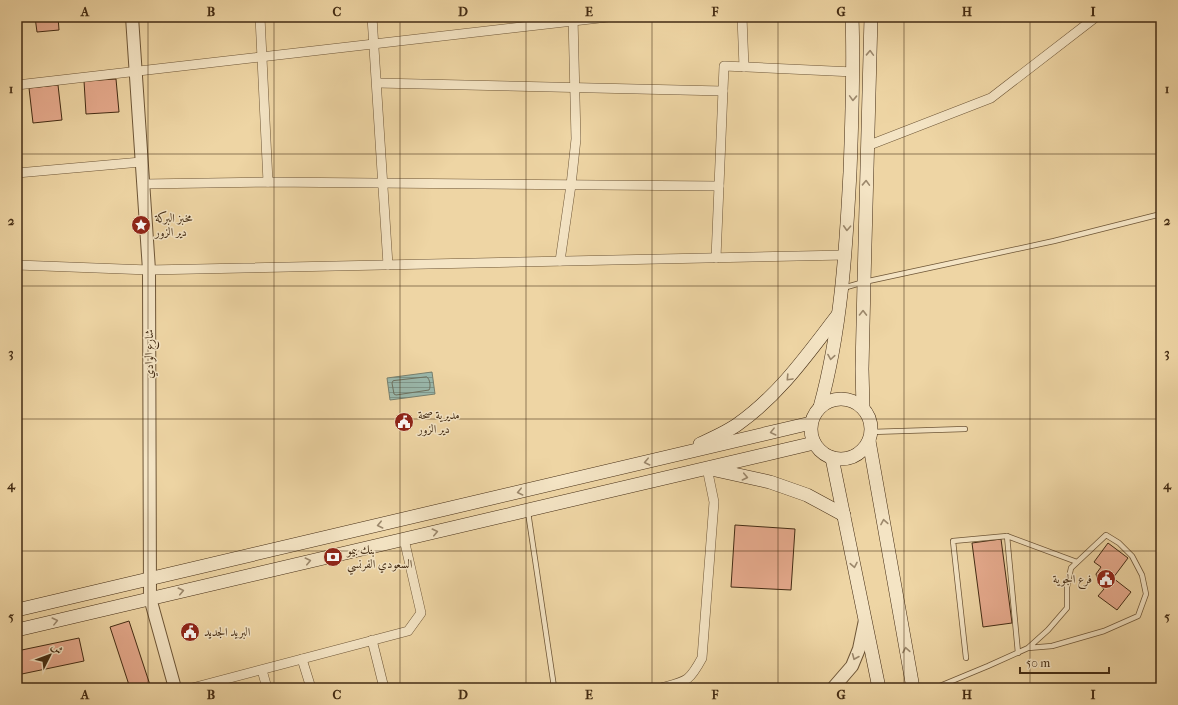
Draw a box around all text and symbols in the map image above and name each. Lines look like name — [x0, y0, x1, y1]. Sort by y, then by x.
text: A — [80, 4, 90, 19]
text: B — [207, 4, 216, 19]
text: C — [333, 4, 342, 19]
text: D — [458, 4, 468, 19]
text: E — [585, 4, 593, 19]
text: F — [711, 4, 719, 19]
text: G — [836, 4, 846, 19]
text: H — [962, 4, 973, 19]
text: I — [1090, 4, 1096, 19]
one-way arrow — [866, 50, 874, 56]
text: 1 — [9, 81, 14, 96]
text: 1 — [1165, 81, 1170, 96]
one-way arrow — [848, 95, 857, 101]
one-way arrow — [862, 180, 871, 186]
place label: مخبز البركة دير الزور — [154, 210, 193, 240]
text: 2 — [8, 213, 15, 228]
text: 2 — [1164, 213, 1171, 228]
place icon: مخبز البركة دير الزور — [130, 214, 152, 236]
one-way arrow — [843, 225, 851, 231]
one-way arrow — [859, 310, 867, 316]
street label: شارع الوادي — [142, 329, 160, 379]
text: 3 — [8, 345, 14, 361]
text: 3 — [1164, 345, 1170, 361]
one-way arrow — [827, 354, 836, 360]
one-way arrow — [786, 373, 793, 381]
place label: مديرية صحة دير الزور — [417, 408, 460, 437]
public building icon: مديرية صحة دير الزور — [393, 411, 415, 433]
one-way arrow — [770, 427, 776, 435]
one-way arrow — [643, 458, 650, 466]
one-way arrow — [742, 472, 748, 480]
text: 4 — [6, 477, 16, 493]
text: 4 — [1162, 477, 1172, 493]
one-way arrow — [517, 487, 524, 496]
one-way arrow — [880, 519, 888, 525]
one-way arrow — [377, 520, 383, 528]
one-way arrow — [431, 528, 438, 536]
place label: بنك بيمو السعودي الفرنسي — [346, 543, 413, 575]
bank icon: بنك بيمو السعودي الفرنسي — [322, 546, 344, 568]
one-way arrow — [305, 558, 311, 566]
one-way arrow — [849, 562, 858, 568]
public building icon: فرع الجوية — [1095, 568, 1117, 590]
place label: فرع الجوية — [1053, 572, 1092, 590]
one-way arrow — [177, 587, 184, 596]
text: 5 — [8, 609, 14, 624]
text: 5 — [1164, 609, 1170, 624]
one-way arrow — [52, 618, 58, 626]
public building icon: البريد الجديد — [179, 621, 201, 643]
place label: البريد الجديد — [204, 625, 251, 640]
north arrow — [30, 635, 70, 675]
text: ش — [49, 640, 66, 657]
one-way arrow — [902, 647, 911, 653]
scale bar — [1020, 649, 1109, 675]
one-way arrow — [852, 654, 860, 661]
text: 50 m — [1026, 656, 1050, 670]
text: A — [80, 687, 90, 702]
text: B — [207, 687, 216, 702]
text: C — [333, 687, 342, 702]
text: D — [458, 687, 468, 702]
text: E — [585, 687, 593, 702]
text: F — [711, 687, 719, 702]
text: G — [836, 687, 846, 702]
text: H — [962, 687, 973, 702]
text: I — [1090, 687, 1096, 702]

